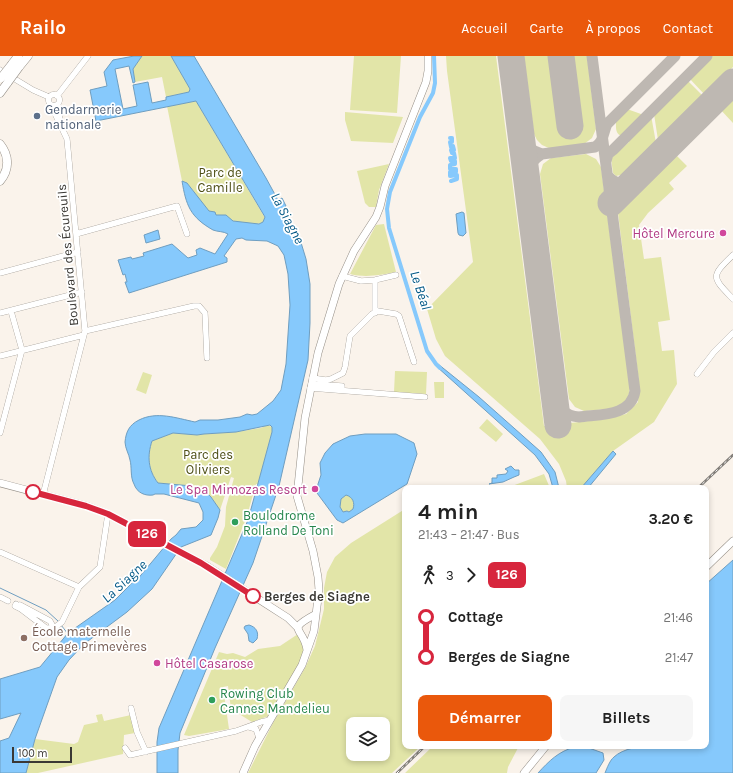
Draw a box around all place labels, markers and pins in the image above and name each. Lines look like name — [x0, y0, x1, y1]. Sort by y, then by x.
place label: Gendarmerie nationale — [45, 102, 122, 132]
marker: Gendarmerie nationale — [32, 111, 42, 121]
place label: Hôtel Mercure — [633, 226, 715, 241]
marker: Hôtel Mercure — [718, 228, 728, 238]
place label: Le Spa Mimozas Resort — [170, 482, 307, 497]
unlabelled marker — [25, 484, 41, 500]
marker: Le Spa Mimozas Resort — [310, 484, 320, 494]
place label: Boulodrome Rolland De Toni — [243, 508, 334, 538]
marker: Boulodrome Rolland De Toni — [230, 517, 240, 527]
marker: Berges de Siagne — [245, 588, 261, 604]
place label: Berges de Siagne — [264, 589, 370, 604]
place label: École maternelle Cottage Primevères — [32, 622, 147, 654]
marker: École maternelle Cottage Primevères — [19, 633, 29, 643]
place label: Hôtel Casarose — [165, 656, 254, 671]
marker: Hôtel Casarose — [152, 658, 162, 668]
place label: Rowing Club Cannes Mandelieu — [220, 686, 330, 716]
marker: Rowing Club Cannes Mandelieu — [207, 695, 217, 705]

